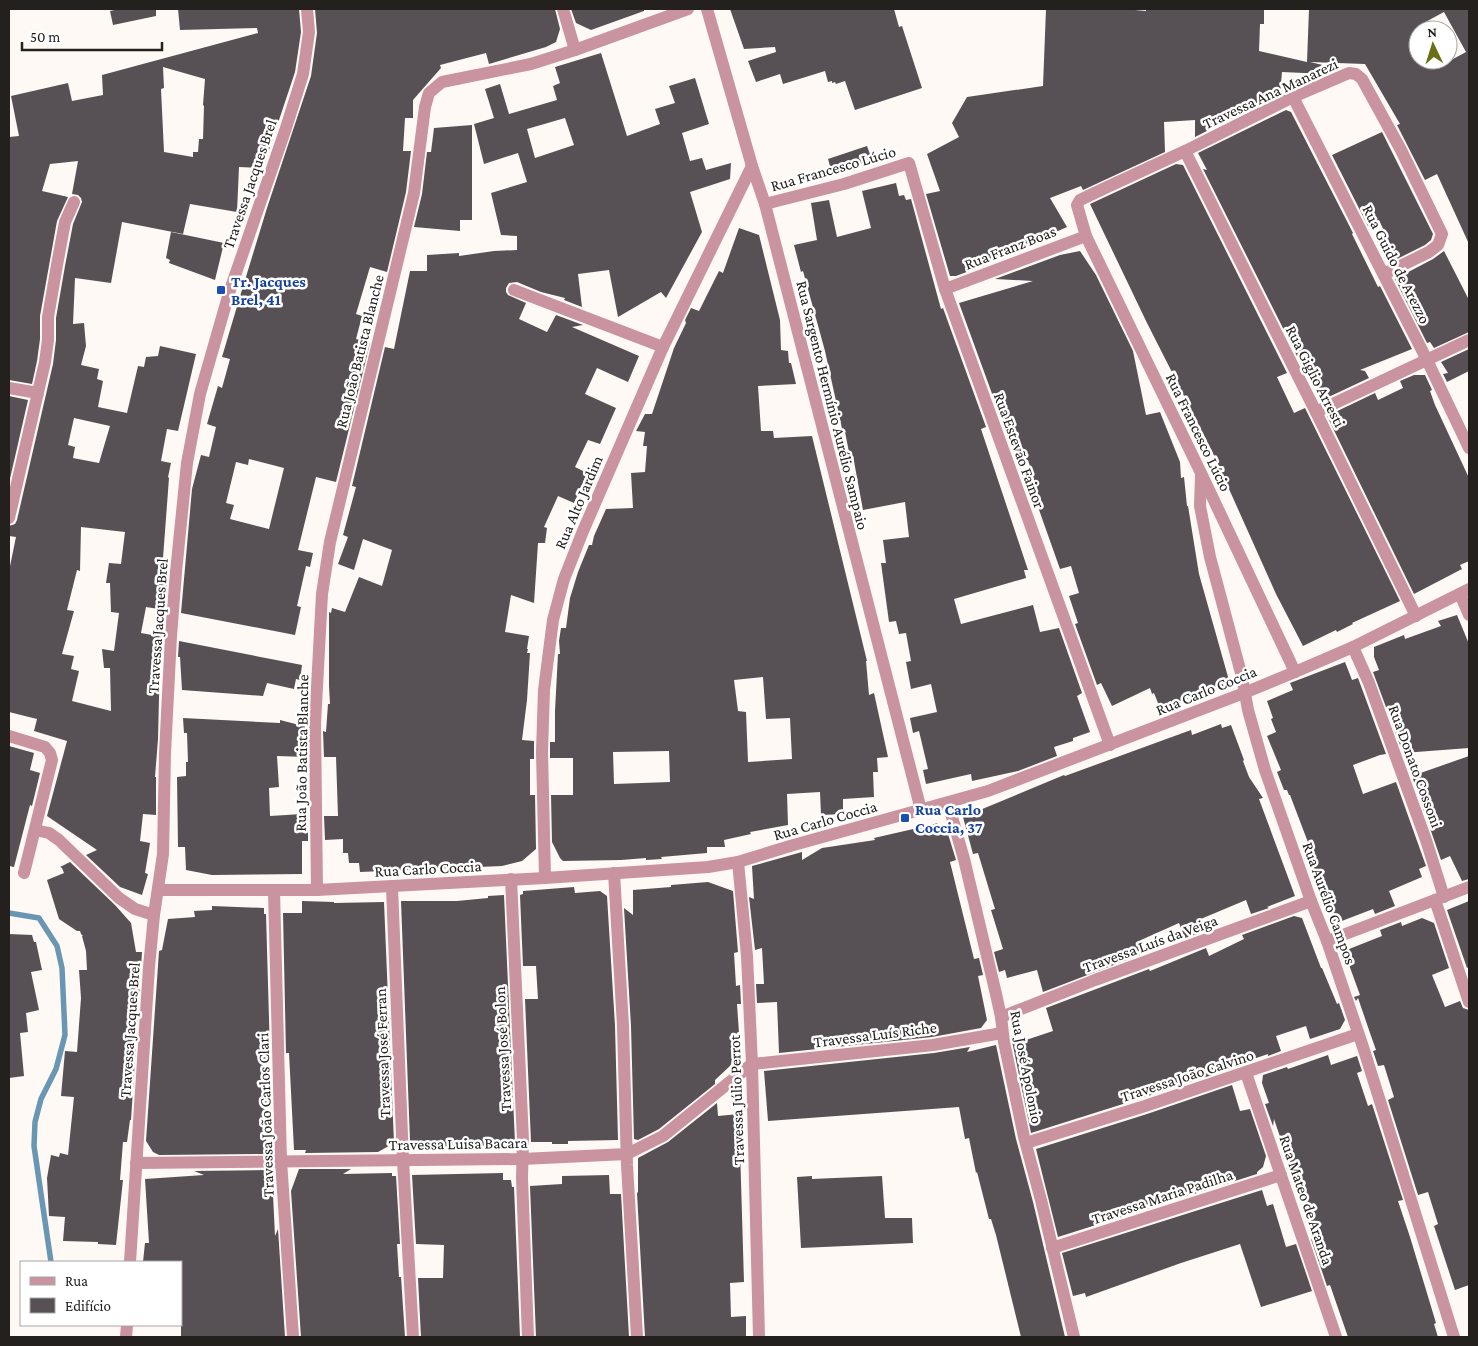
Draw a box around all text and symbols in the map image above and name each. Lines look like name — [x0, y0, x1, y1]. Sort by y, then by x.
scale bar — [22, 20, 162, 52]
north arrow — [1408, 20, 1458, 70]
text: N — [1427, 24, 1438, 40]
text: 50 m — [30, 29, 60, 45]
street label: Travessa Ana Manarezi — [1200, 55, 1340, 132]
street label: Travessa Jacques Brel — [219, 117, 281, 251]
street label: Rua Francesco Lúcio — [769, 142, 898, 194]
street label: Rua Guido de Arezzo — [1359, 202, 1434, 327]
street label: Rua Franz Boas — [962, 222, 1058, 273]
place label: Tr. Jacques Brel, 41 — [231, 273, 306, 308]
street label: Rua João Batista Blanche — [332, 273, 388, 430]
street label: Rua Sargento Hermínio Aurélio Sampaio — [792, 279, 872, 532]
marker: Tr. Jacques Brel, 41 — [215, 284, 227, 296]
street label: Rua Giglio Arresti — [1282, 323, 1349, 430]
street label: Rua Francesco Lúcio — [1163, 370, 1235, 494]
street label: Rua Estevão Fainor — [991, 390, 1048, 511]
street label: Rua Alto Jardim — [551, 453, 607, 552]
street label: Travessa Jacques Brel — [144, 558, 172, 694]
street label: Rua Carlo Coccia — [1153, 662, 1260, 718]
street label: Rua João Batista Blanche — [292, 674, 312, 832]
street label: Rua Donato Cossoni — [1386, 703, 1446, 830]
street label: Rua Carlo Coccia — [771, 797, 880, 843]
place label: Rua Carlo Coccia, 37 — [915, 801, 983, 836]
marker: Rua Carlo Coccia, 37 — [899, 812, 911, 824]
street label: Rua Aurélio Campos — [1299, 840, 1360, 967]
street label: Rua Carlo Coccia — [374, 857, 483, 880]
street label: Travessa Luís da Veiga — [1081, 911, 1221, 977]
street label: Travessa Jacques Brel — [116, 962, 144, 1098]
street label: Travessa José Bolon — [491, 986, 515, 1112]
street label: Travessa José Ferran — [372, 988, 394, 1118]
street label: Rua José Apolonio — [1006, 1009, 1046, 1125]
street label: Travessa Luís Riche — [813, 1019, 937, 1050]
street label: Travessa João Carlos Clari — [254, 1033, 278, 1197]
street label: Travessa Júlio Perrot — [726, 1034, 748, 1165]
street label: Travessa João Calvino — [1119, 1046, 1256, 1106]
street label: Rua Mateo de Aranda — [1276, 1133, 1337, 1268]
street label: Travessa Luisa Bacara — [388, 1134, 528, 1153]
street label: Travessa Maria Padilha — [1089, 1165, 1236, 1227]
legend — [20, 1261, 182, 1326]
text: Rua — [65, 1273, 88, 1289]
text: Edifício — [65, 1298, 111, 1314]

